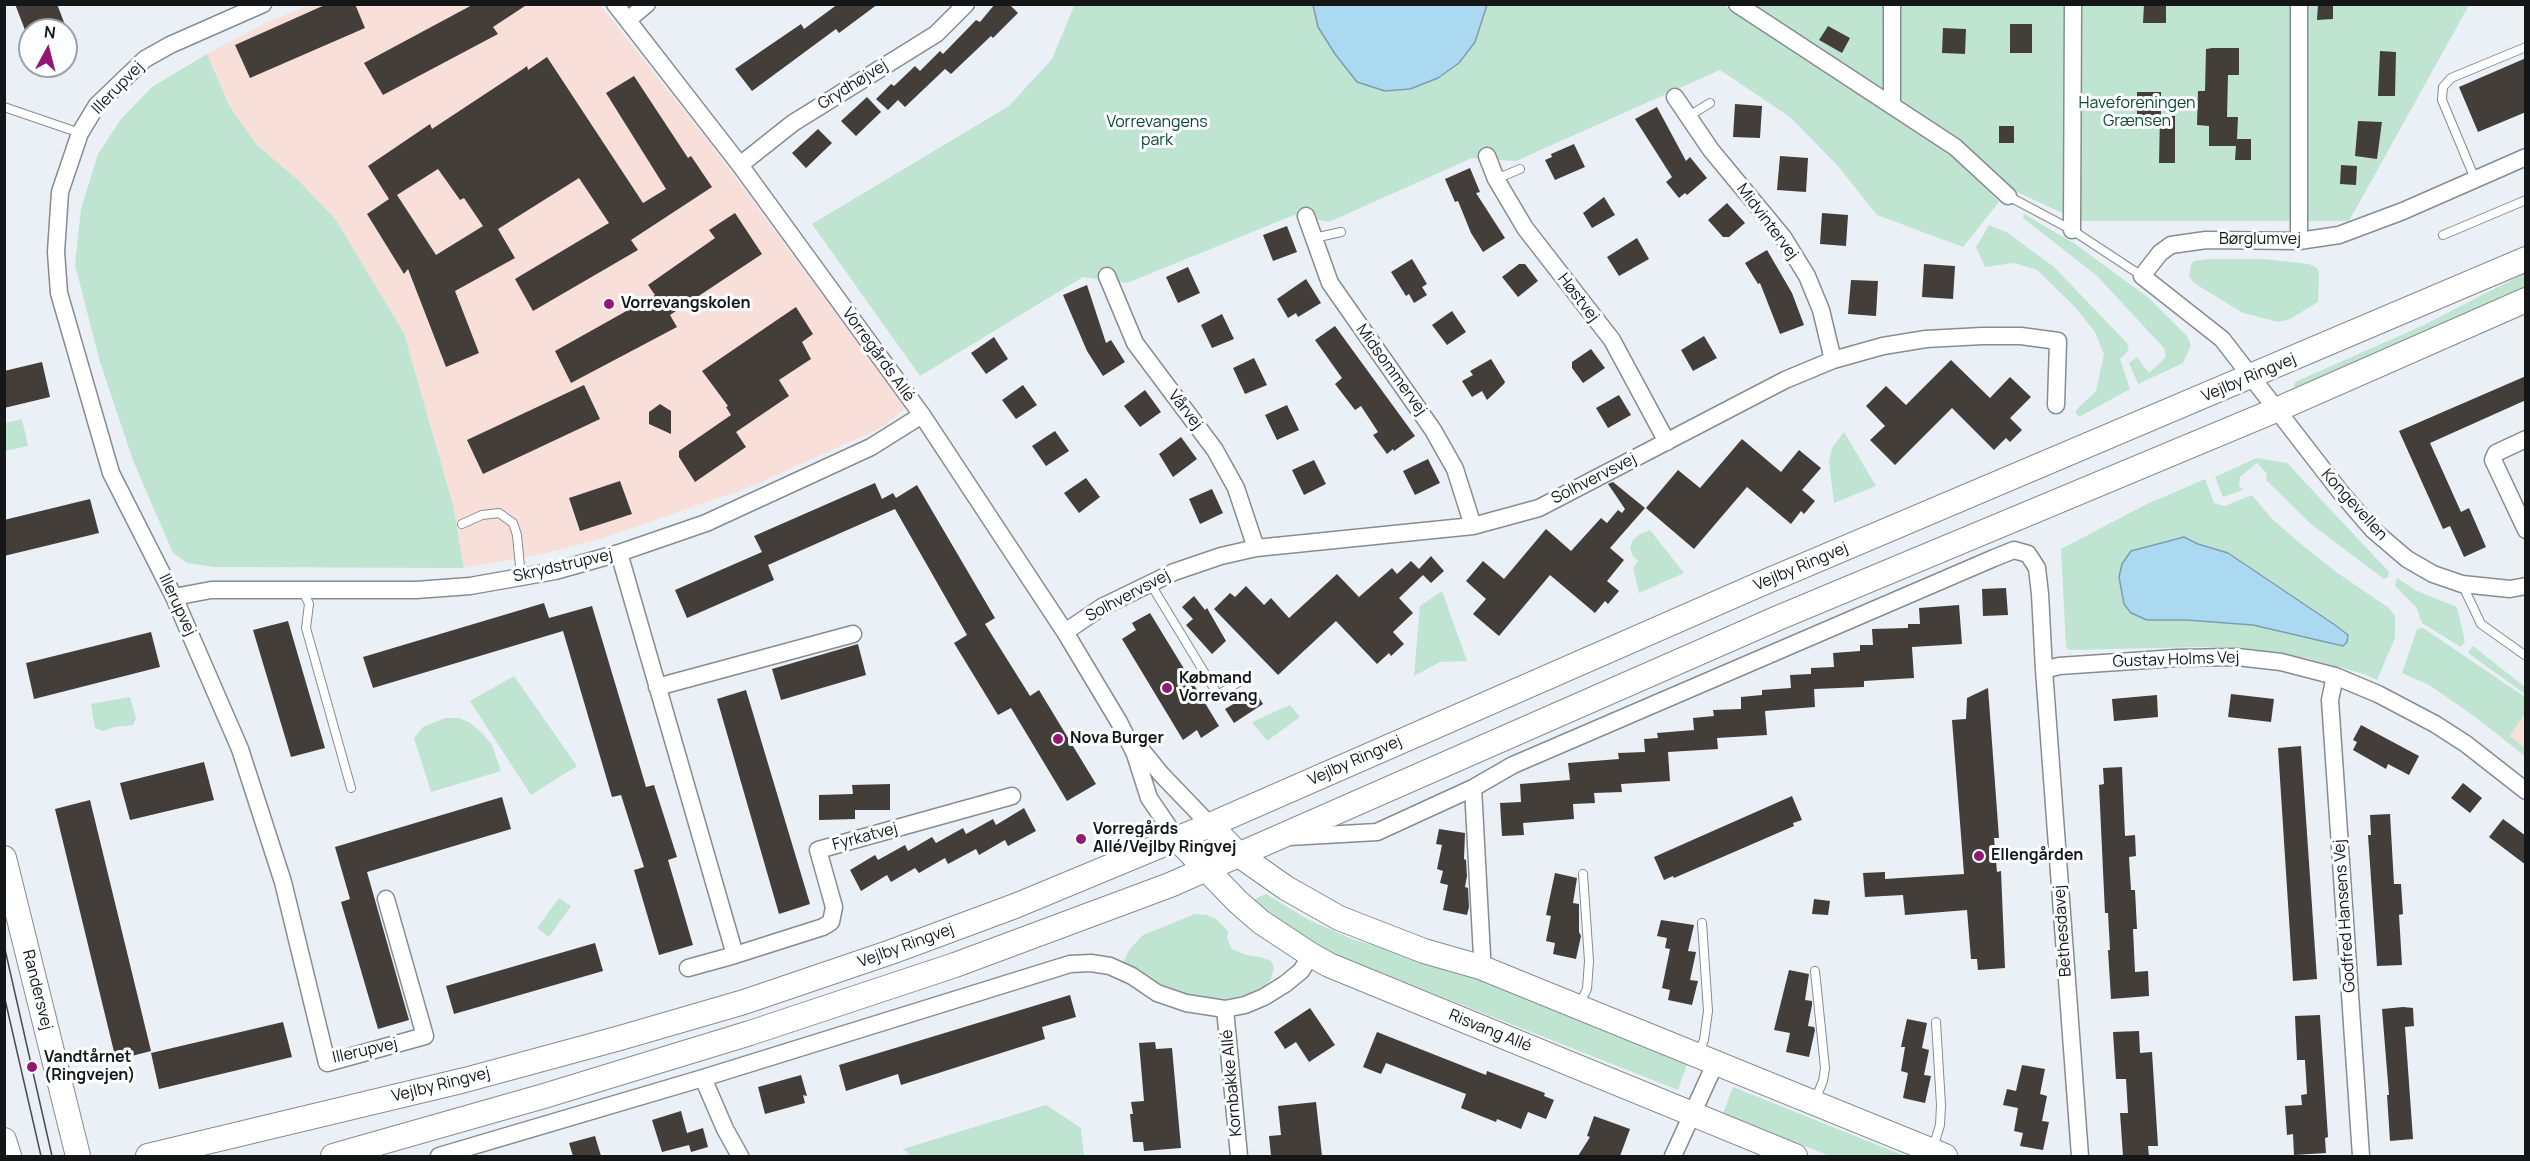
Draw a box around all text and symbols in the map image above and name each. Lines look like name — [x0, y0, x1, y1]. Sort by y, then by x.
north arrow — [18, 18, 78, 78]
text: N — [43, 21, 57, 44]
street label: Grydhøjvej — [815, 56, 891, 114]
street label: Illerupvej — [88, 58, 148, 118]
park label: Haveforeningen Grænsen — [2078, 94, 2196, 132]
park label: Vorrevangens park — [1106, 113, 1208, 151]
street label: Midvintervej — [1732, 180, 1802, 264]
street label: Børglumvej — [2219, 230, 2301, 250]
street label: Høstvej — [1553, 270, 1603, 326]
place label: Vorrevangskolen — [621, 294, 750, 314]
marker: Vorrevangskolen — [602, 297, 616, 311]
street label: Vorregårds Allé — [838, 304, 918, 406]
street label: Midsommervej — [1352, 321, 1430, 419]
street label: Vejlby Ringvej — [2199, 350, 2299, 406]
street label: Vårvej — [1164, 386, 1206, 434]
street label: Solhvervsvej — [1548, 449, 1640, 509]
street label: Kongevellen — [2317, 465, 2391, 545]
street label: Vejlby Ringvej — [1751, 539, 1851, 595]
street label: Skrydstrupvej — [511, 545, 615, 587]
street label: Solhvervsvej — [1083, 566, 1173, 626]
street label: Illerupvej — [154, 571, 200, 639]
street label: Gustav Holms Vej — [2112, 648, 2240, 672]
place label: Købmand Vorrevang — [1179, 669, 1258, 707]
marker: Købmand Vorrevang — [1160, 681, 1174, 695]
place label: Nova Burger — [1070, 729, 1164, 749]
marker: Nova Burger — [1051, 732, 1065, 746]
street label: Vejlby Ringvej — [1305, 732, 1405, 790]
street label: Fyrkatvej — [830, 819, 900, 855]
place label: Vorregårds Allé/Vejlby Ringvej — [1093, 820, 1236, 858]
marker: Vorregårds Allé/Vejlby Ringvej — [1074, 832, 1088, 846]
street label: Godfred Hansens Vej — [2330, 839, 2360, 993]
place label: Ellengården — [1991, 846, 2083, 866]
marker: Ellengården — [1972, 849, 1986, 863]
street label: Bethesdavej — [2050, 884, 2076, 978]
street label: Vejlby Ringvej — [856, 920, 956, 972]
street label: Randersvej — [18, 948, 56, 1032]
street label: Risvang Allé — [1446, 1006, 1534, 1056]
street label: Kornbakke Allé — [1218, 1029, 1246, 1137]
street label: Illerupvej — [331, 1034, 399, 1068]
place label: Vandtårnet (Ringvejen) — [44, 1048, 135, 1086]
marker: Vandtårnet (Ringvejen) — [25, 1060, 39, 1074]
street label: Vejlby Ringvej — [390, 1064, 492, 1106]

